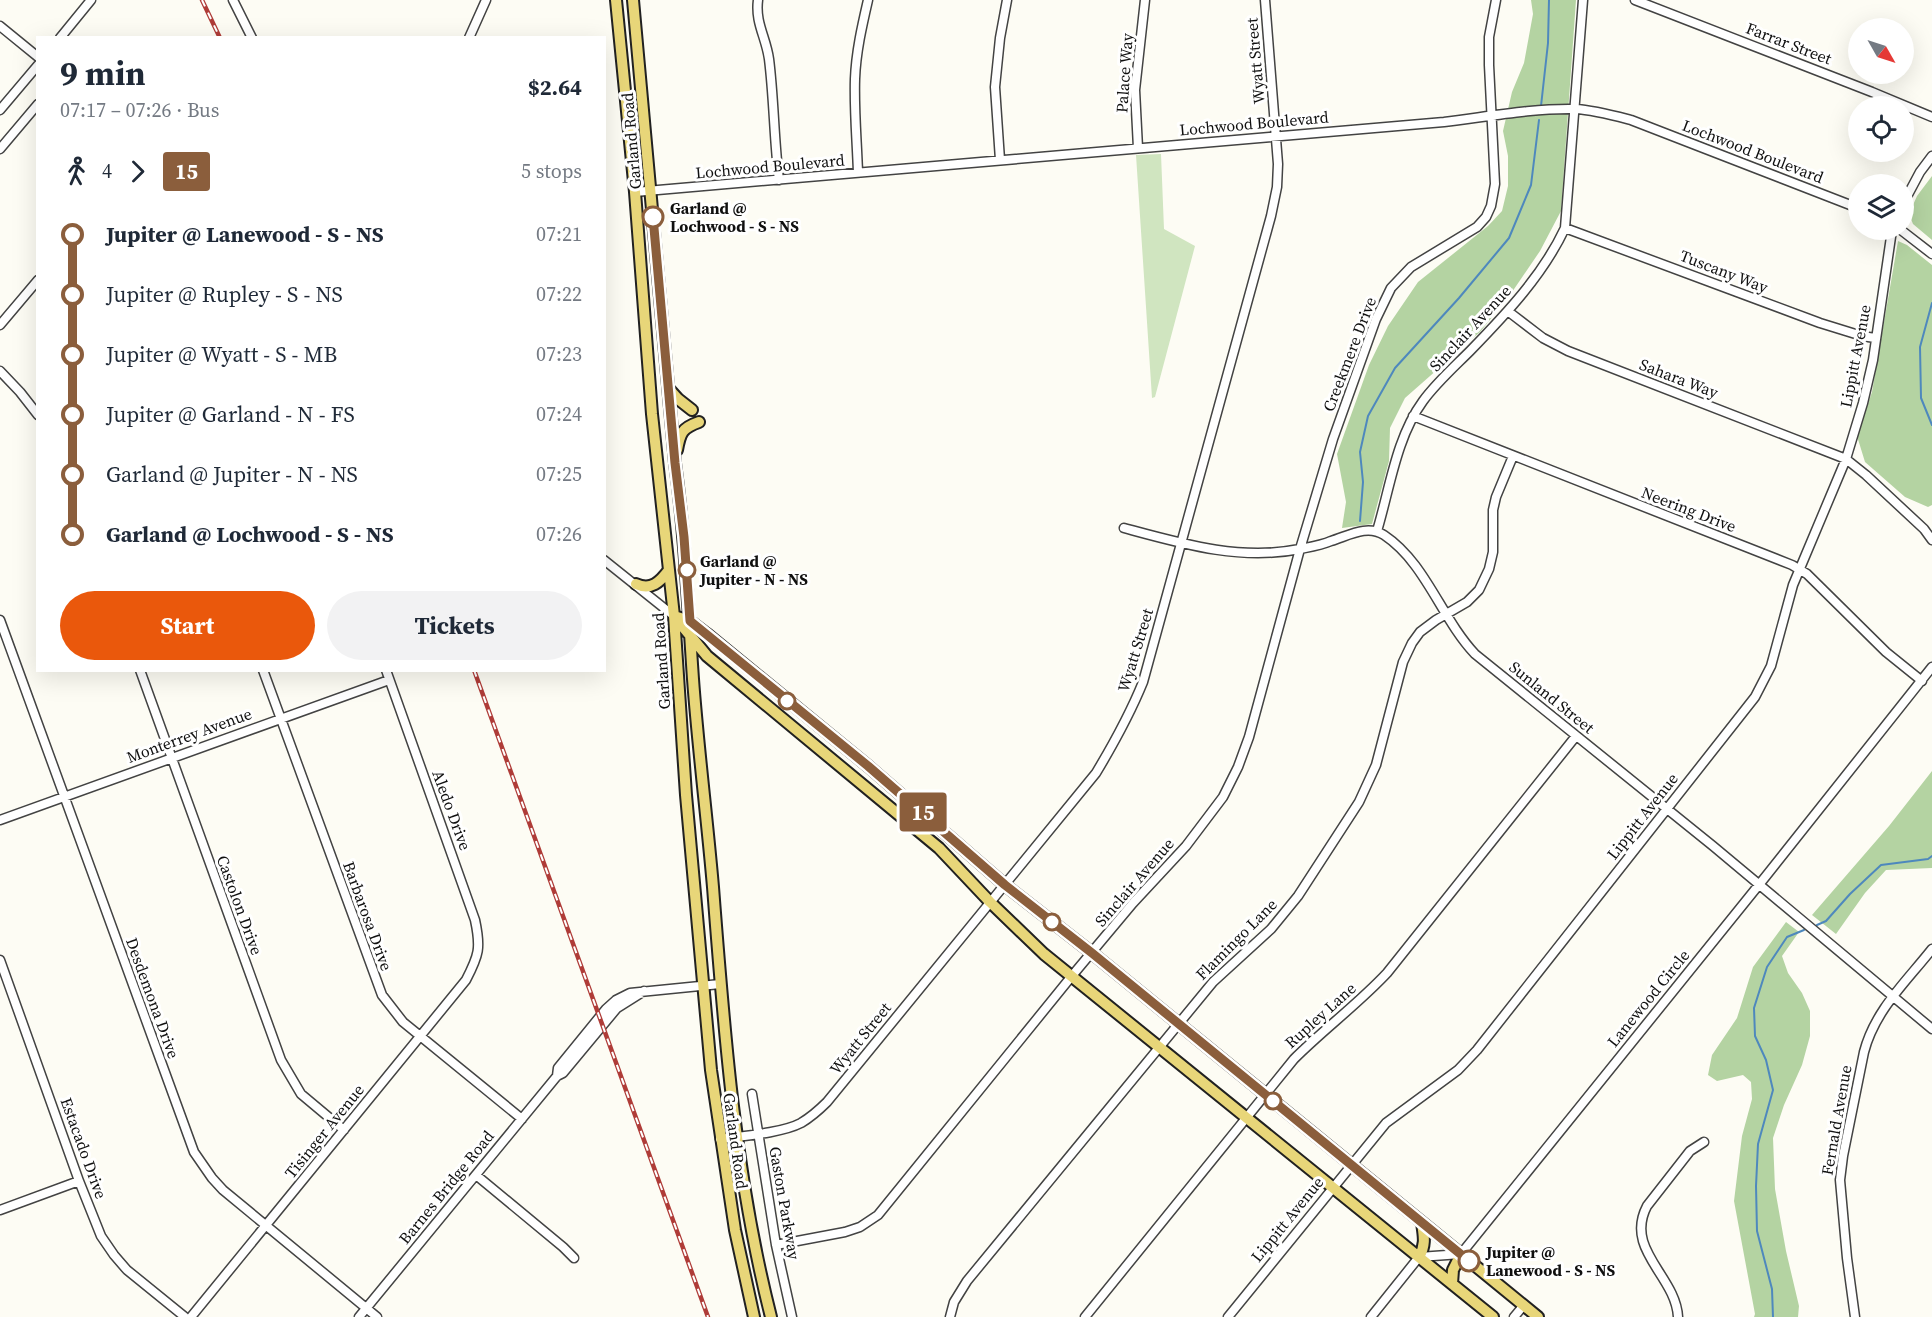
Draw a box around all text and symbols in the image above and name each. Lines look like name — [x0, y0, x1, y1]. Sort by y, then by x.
street label: Wyatt Street — [1240, 16, 1270, 105]
street label: Farrar Street — [1743, 17, 1836, 70]
north arrow — [1848, 18, 1914, 84]
map controls — [1848, 18, 1914, 240]
street label: Palace Way — [1110, 32, 1138, 114]
text: 9 min — [60, 51, 146, 96]
text: $2.64 — [528, 72, 582, 102]
street label: Garland Road — [616, 92, 646, 190]
text: 07:17 – 07:26 · Bus — [60, 96, 219, 124]
button: locate — [1848, 96, 1914, 162]
street label: Lochwood Boulevard — [1178, 106, 1330, 140]
street label: Lochwood Boulevard — [1679, 114, 1827, 188]
street label: Lochwood Boulevard — [694, 149, 846, 183]
icon: walk — [60, 155, 93, 188]
icon: forward — [121, 155, 154, 188]
text: 4 — [102, 157, 112, 185]
text: 15 — [175, 157, 198, 186]
text: 5 stops — [521, 157, 582, 185]
button: layers — [1848, 174, 1914, 240]
place label: Garland @ Lochwood - S - NS — [670, 197, 799, 237]
marker: Garland @ Lochwood - S - NS — [642, 206, 664, 228]
text: Jupiter @ Lanewood - S - NS — [106, 219, 384, 249]
text: 07:21 — [536, 220, 582, 248]
street label: Tuscany Way — [1677, 244, 1772, 298]
text: Jupiter @ Rupley - S - NS — [106, 279, 343, 309]
text: 07:22 — [536, 280, 582, 308]
street label: Sinclair Avenue — [1424, 280, 1516, 376]
street label: Creekmere Drive — [1317, 293, 1381, 415]
street label: Lippitt Avenue — [1834, 303, 1876, 409]
text: Jupiter @ Wyatt - S - MB — [106, 339, 337, 369]
text: 07:23 — [536, 340, 582, 368]
street label: Sahara Way — [1637, 353, 1722, 403]
text: Jupiter @ Garland - N - FS — [106, 399, 355, 429]
text: 07:24 — [536, 400, 582, 428]
text: Garland @ Jupiter - N - NS — [106, 459, 358, 489]
text: 07:25 — [536, 460, 582, 488]
street label: Neering Drive — [1639, 481, 1739, 537]
text: Garland @ Lochwood - S - NS — [106, 519, 394, 549]
text: 07:26 — [536, 520, 582, 548]
place label: Garland @ Jupiter - N - NS — [699, 550, 808, 590]
marker: Garland @ Jupiter - N - NS — [678, 561, 696, 579]
button: Start — [60, 591, 315, 660]
button: Tickets — [327, 591, 582, 660]
street label: Wyatt Street — [1112, 605, 1158, 695]
street label: Garland Road — [647, 612, 675, 710]
street label: Sunland Street — [1505, 656, 1600, 739]
unlabelled marker — [778, 692, 796, 710]
street label: Monterrey Avenue — [123, 702, 255, 768]
street label: Aledo Drive — [427, 767, 477, 853]
street label: Lippitt Avenue — [1601, 768, 1683, 864]
line badge: 15 — [896, 792, 950, 832]
text: 15 — [912, 798, 934, 827]
street label: Sinclair Avenue — [1089, 833, 1179, 931]
street label: Castolon Drive — [212, 852, 268, 958]
street label: Barbarosa Drive — [338, 858, 398, 974]
street label: Flamingo Lane — [1190, 893, 1282, 985]
unlabelled marker — [1043, 913, 1061, 931]
street label: Desdemona Drive — [121, 935, 185, 1061]
street label: Lanewood Circle — [1602, 945, 1694, 1051]
street label: Rupley Lane — [1280, 977, 1360, 1053]
street label: Wyatt Street — [824, 997, 896, 1079]
street label: Fernald Avenue — [1815, 1063, 1857, 1177]
street label: Tisinger Avenue — [279, 1079, 369, 1183]
street label: Garland Road — [718, 1091, 754, 1191]
unlabelled marker — [1264, 1092, 1282, 1110]
street label: Estacado Drive — [56, 1094, 112, 1202]
street label: Barnes Bridge Road — [393, 1126, 499, 1248]
street label: Gaston Parkway — [764, 1145, 806, 1262]
street label: Lippitt Avenue — [1246, 1172, 1328, 1266]
place label: Jupiter @ Lanewood - S - NS — [1485, 1241, 1616, 1281]
marker: Jupiter @ Lanewood - S - NS — [1458, 1250, 1480, 1272]

